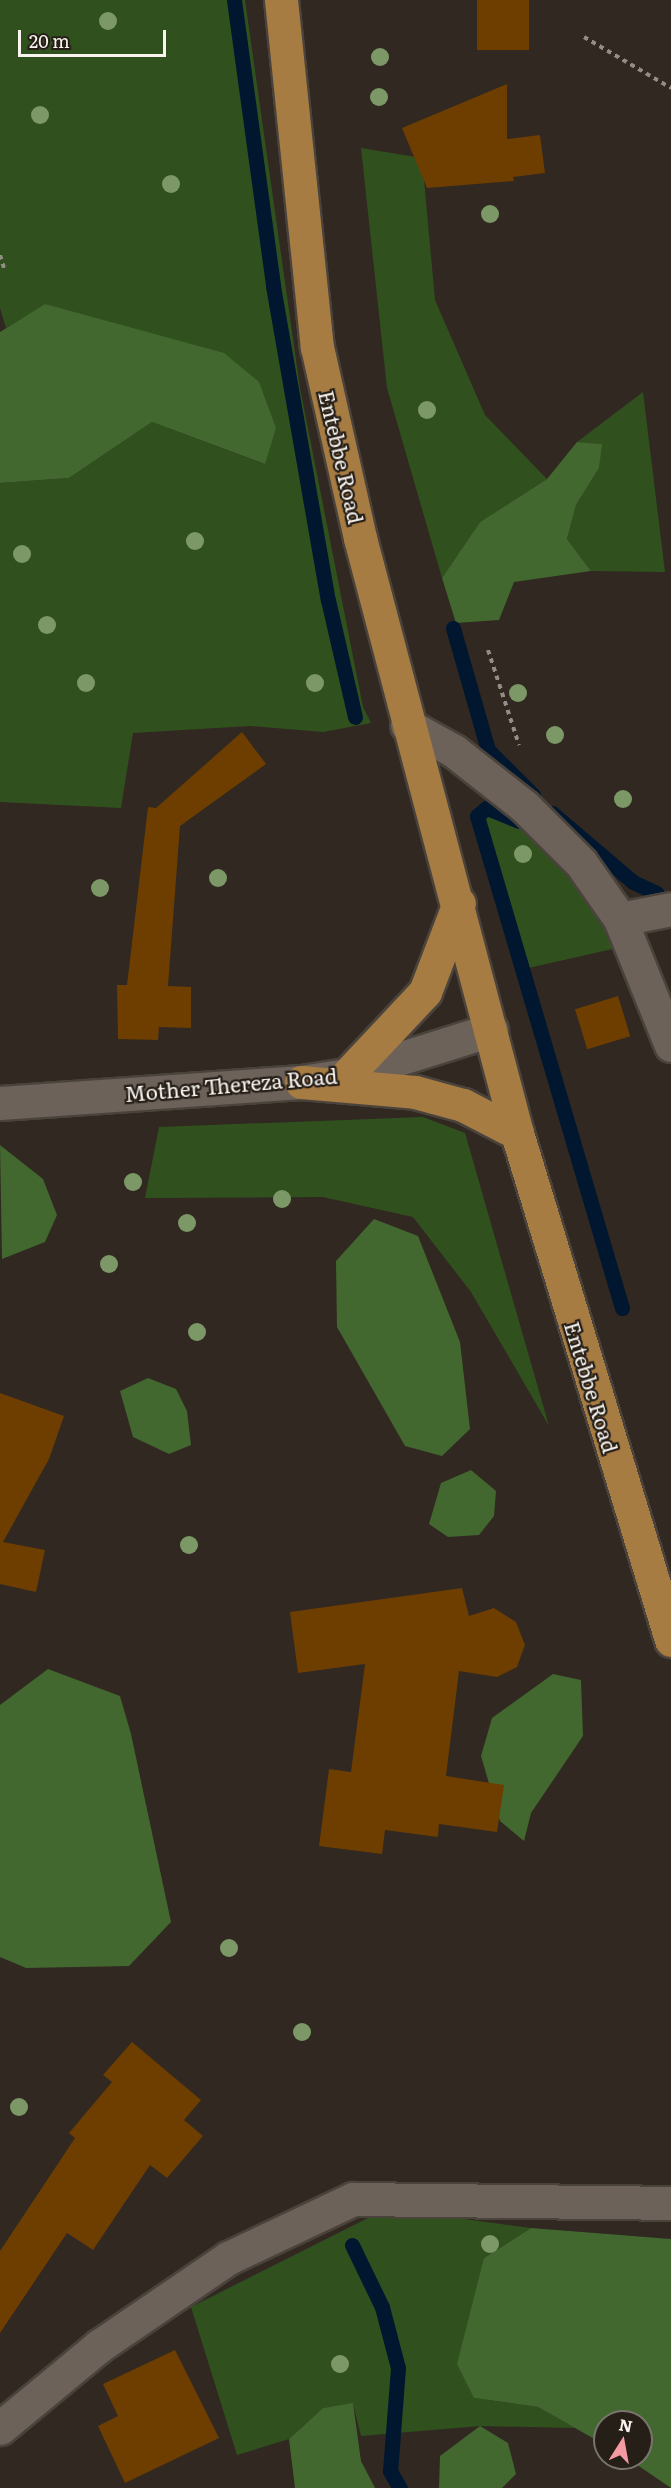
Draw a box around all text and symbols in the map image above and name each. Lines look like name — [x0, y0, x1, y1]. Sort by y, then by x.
scale bar — [21, 18, 170, 56]
text: 20 m — [29, 27, 70, 54]
street label: Entebbe Road — [314, 388, 370, 526]
street label: Mother Thereza Road — [124, 1062, 338, 1106]
street label: Entebbe Road — [560, 1318, 624, 1456]
north arrow — [593, 2410, 653, 2470]
text: N — [617, 2411, 635, 2437]

